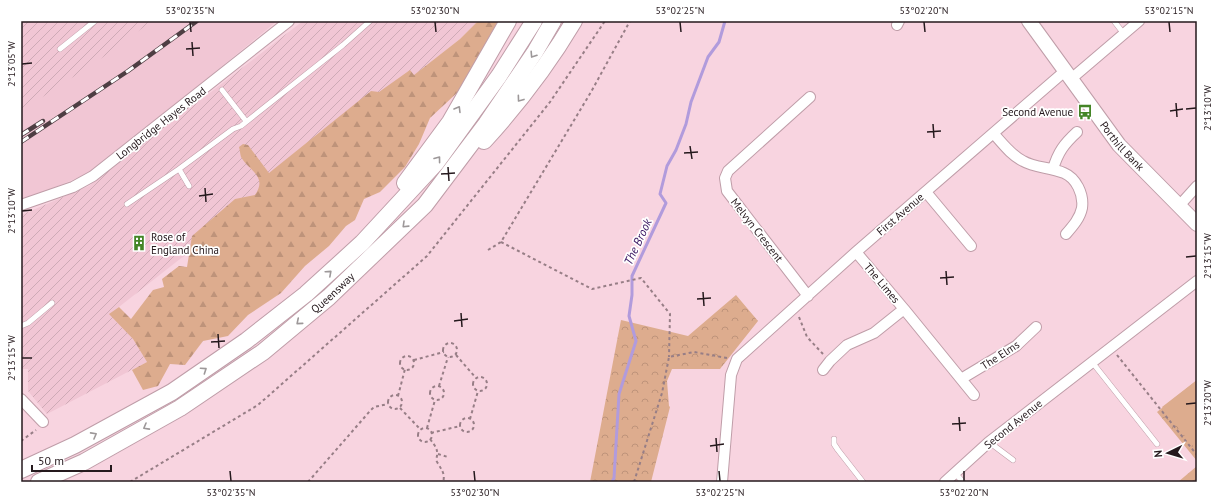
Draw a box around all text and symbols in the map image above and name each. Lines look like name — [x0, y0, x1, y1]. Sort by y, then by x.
text: 53°02'35"N — [165, 4, 215, 17]
text: 53°02'30"N — [410, 4, 460, 17]
text: 53°02'25"N — [655, 4, 705, 17]
text: 53°02'20"N — [899, 4, 949, 17]
text: 53°02'15"N — [1144, 4, 1194, 17]
text: 2°13'05"W — [5, 40, 18, 87]
one-way arrow — [531, 50, 538, 57]
street label: Longbridge Hayes Road — [113, 84, 209, 162]
text: 2°13'10"W — [1201, 84, 1214, 131]
one-way arrow — [518, 94, 525, 101]
bus stop icon: Second Avenue — [1076, 103, 1094, 121]
place label: Second Avenue — [1002, 105, 1073, 119]
one-way arrow — [453, 106, 460, 113]
street label: Porthill Bank — [1097, 118, 1148, 174]
one-way arrow — [434, 157, 441, 164]
text: 2°13'10"W — [5, 187, 18, 234]
street label: First Avenue — [874, 190, 927, 238]
street label: Melvyn Crescent — [728, 195, 786, 265]
water label: The Brook — [620, 216, 655, 267]
one-way arrow — [402, 220, 410, 228]
place label: Rose of England China — [151, 230, 219, 257]
text: 2°13'15"W — [1201, 232, 1214, 279]
building icon: Rose of England China — [130, 234, 148, 252]
street label: The Limes — [861, 260, 903, 306]
street label: Queensway — [308, 269, 358, 316]
one-way arrow — [324, 270, 332, 278]
one-way arrow — [296, 318, 303, 325]
text: 2°13'15"W — [5, 334, 18, 381]
street label: The Elms — [978, 337, 1022, 373]
one-way arrow — [200, 367, 207, 375]
text: 2°13'20"W — [1201, 379, 1214, 426]
street label: Second Avenue — [981, 396, 1045, 452]
one-way arrow — [143, 422, 151, 429]
one-way arrow — [90, 432, 97, 439]
north arrow — [1148, 433, 1188, 473]
scale bar — [32, 447, 111, 473]
text: N — [1151, 450, 1165, 458]
text: 50 m — [38, 453, 64, 468]
text: 53°02'35"N — [206, 486, 256, 499]
text: 53°02'30"N — [450, 486, 500, 499]
text: 53°02'25"N — [695, 486, 745, 499]
text: 53°02'20"N — [939, 486, 989, 499]

